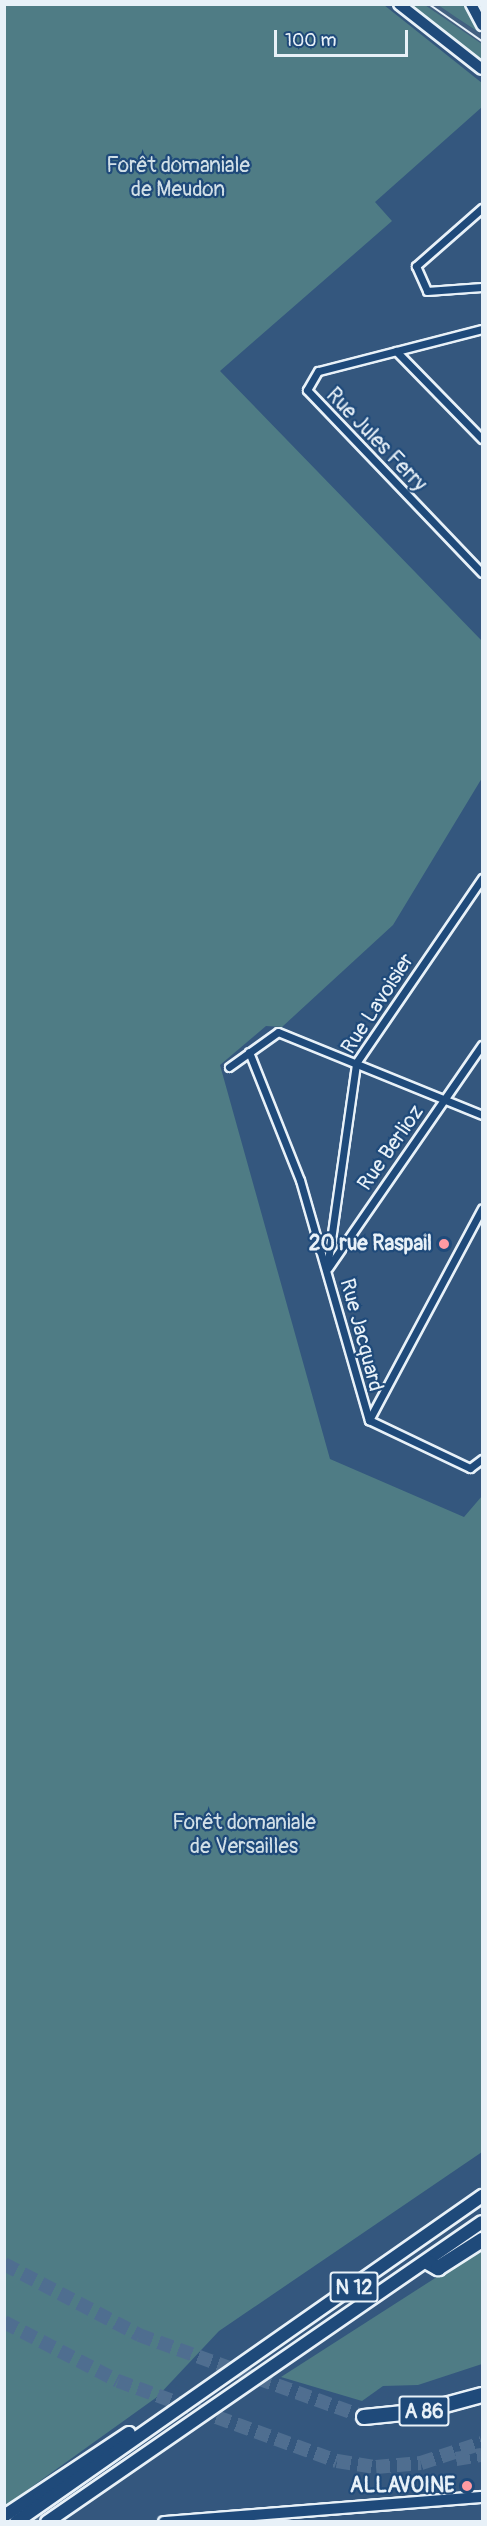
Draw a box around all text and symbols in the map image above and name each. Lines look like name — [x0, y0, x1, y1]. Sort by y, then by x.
scale bar — [277, 18, 410, 56]
text: 100 m — [285, 29, 337, 52]
park label: Forêt domaniale de Meudon — [106, 153, 250, 203]
street label: Rue Jules Ferry — [320, 383, 432, 497]
street label: Rue Lavoisier — [336, 949, 420, 1059]
street label: Rue Berlioz — [352, 1101, 430, 1195]
place label: 20 rue Raspail — [309, 1231, 432, 1257]
marker: 20 rue Raspail — [437, 1237, 451, 1251]
street label: Rue Jacquard — [334, 1276, 388, 1394]
park label: Forêt domaniale de Versailles — [172, 1810, 316, 1860]
road number: N 12 — [328, 2270, 380, 2304]
road number: A 86 — [397, 2394, 451, 2428]
place label: ALLAVOINE — [350, 2473, 455, 2499]
marker: ALLAVOINE — [460, 2479, 474, 2493]

